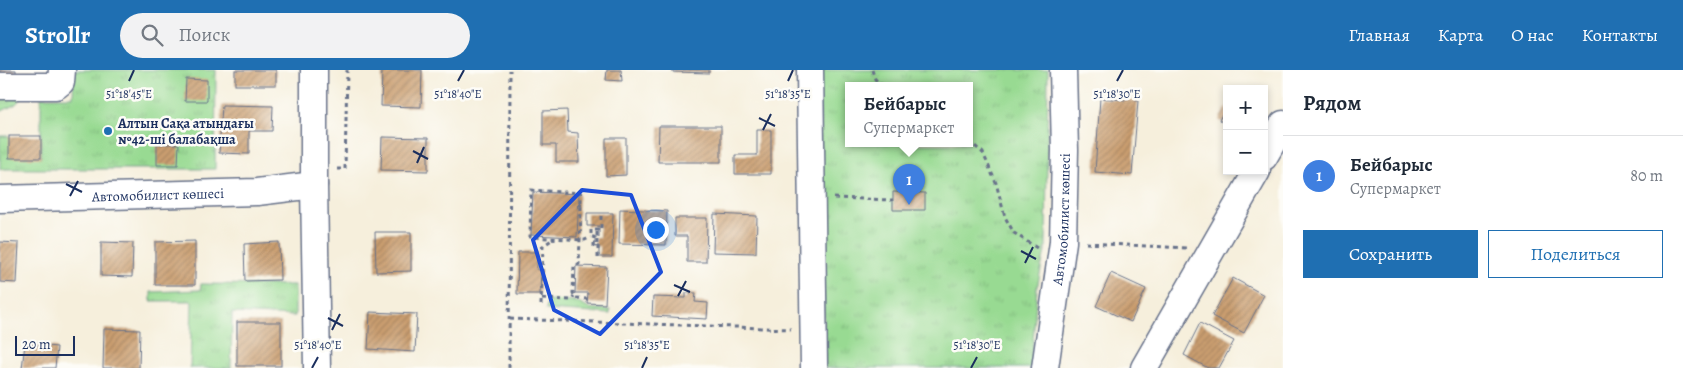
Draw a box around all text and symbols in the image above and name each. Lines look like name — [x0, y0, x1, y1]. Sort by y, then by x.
search box — [120, 13, 470, 58]
text: Strollr — [25, 19, 90, 51]
icon: search — [138, 21, 166, 49]
text: Поиск — [178, 22, 230, 48]
text: Главная — [1349, 23, 1410, 47]
text: Карта — [1438, 23, 1483, 47]
text: О нас — [1511, 23, 1554, 47]
text: Контакты — [1582, 23, 1658, 47]
popup — [845, 82, 973, 147]
map controls — [1223, 85, 1268, 175]
button: + — [1223, 85, 1268, 130]
text: 51°18'45"E — [106, 86, 152, 102]
text: 51°18'40"E — [434, 86, 482, 102]
text: 51°18'35"E — [765, 86, 811, 102]
text: 51°18'30"E — [1094, 86, 1140, 102]
text: Рядом — [1303, 89, 1361, 117]
text: Бейбарыс — [864, 91, 946, 117]
place label: Алтын Сақа атындағы №42-ші балабақша — [117, 114, 254, 149]
text: Супермаркет — [864, 117, 954, 139]
marker: Алтын Сақа атындағы №42-ші балабақша — [102, 125, 114, 137]
button: − — [1223, 130, 1268, 175]
text: Бейбарыс — [1350, 152, 1433, 178]
street label: Автомобилист көшесі — [1047, 153, 1074, 287]
pin: 1 — [893, 164, 925, 205]
text: 1 — [1316, 165, 1322, 187]
text: 80 m — [1630, 165, 1663, 187]
text: Супермаркет — [1350, 178, 1441, 200]
street label: Автомобилист көшесі — [91, 183, 224, 206]
your location — [643, 217, 669, 243]
button: Сохранить — [1303, 230, 1478, 278]
button: Поделиться — [1488, 230, 1663, 278]
scale bar — [15, 333, 75, 356]
text: 20 m — [22, 335, 51, 354]
text: 51°18'40"E — [294, 337, 342, 353]
text: 51°18'35"E — [624, 337, 670, 353]
text: 51°18'30"E — [954, 337, 1000, 353]

